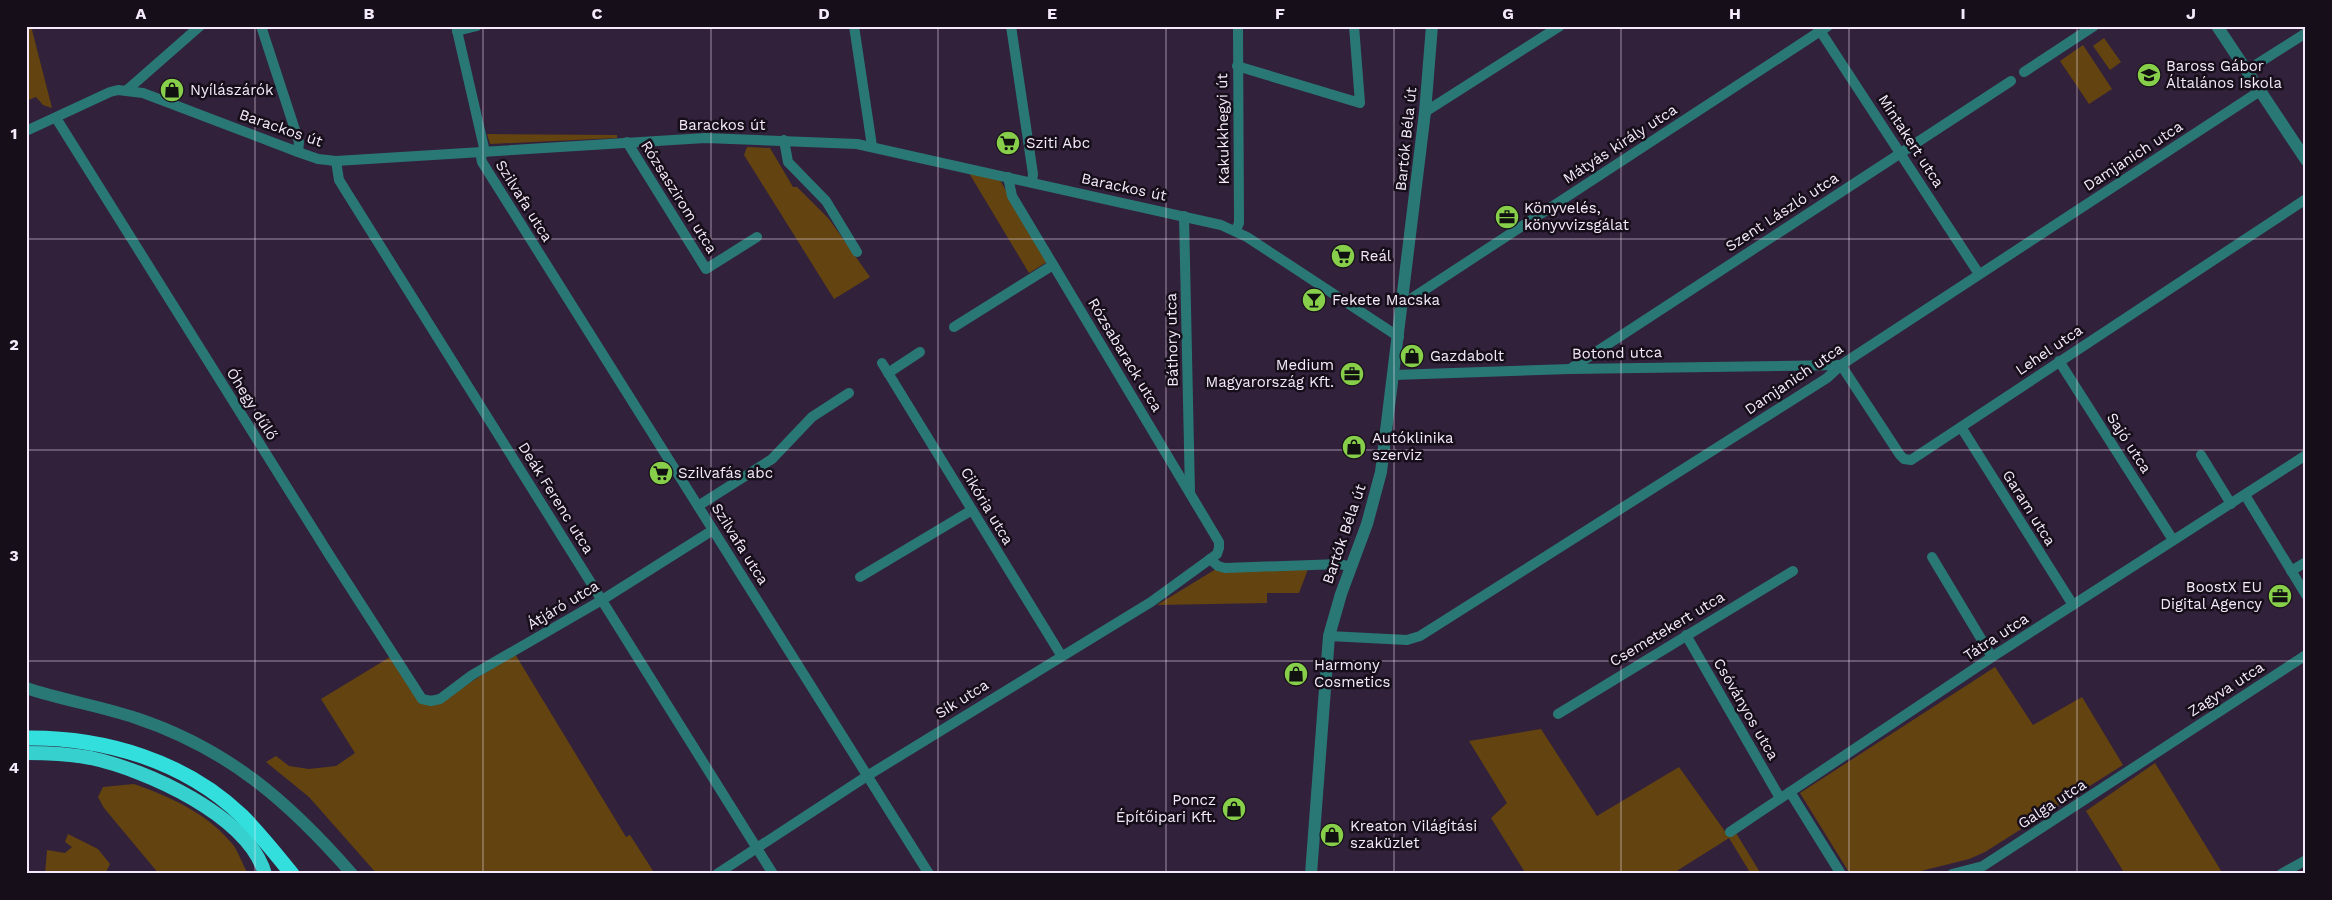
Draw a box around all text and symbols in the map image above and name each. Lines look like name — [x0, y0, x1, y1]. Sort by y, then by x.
text: A — [136, 4, 147, 23]
text: B — [364, 4, 375, 23]
text: C — [592, 4, 603, 23]
text: D — [818, 4, 830, 23]
text: E — [1047, 4, 1057, 23]
text: F — [1275, 4, 1285, 23]
text: G — [1502, 4, 1514, 23]
text: H — [1729, 4, 1741, 23]
text: I — [1960, 4, 1966, 23]
text: J — [2186, 4, 2196, 23]
place label: Baross Gábor Általános Iskola — [2166, 57, 2282, 92]
school or university icon: Baross Gábor Általános Iskola — [2136, 62, 2162, 88]
street label: Kakukkhegyi út — [1213, 73, 1233, 185]
shop icon: Nyílászárók — [159, 77, 185, 103]
place label: Nyílászárók — [190, 81, 274, 99]
street label: Bartók Béla út — [1392, 85, 1420, 192]
street label: Mintakert utca — [1874, 91, 1948, 191]
street label: Mátyás király utca — [1560, 100, 1681, 188]
street label: Barackos út — [237, 105, 326, 151]
street label: Barackos út — [679, 116, 766, 134]
street label: Damjanich utca — [2080, 117, 2186, 195]
text: 1 — [11, 124, 17, 143]
supermarket icon: Sziti Abc — [995, 130, 1021, 156]
place label: Sziti Abc — [1026, 134, 1090, 152]
street label: Rózsaszirom utca — [637, 137, 721, 257]
street label: Szilvafa utca — [492, 157, 557, 246]
street label: Szent László utca — [1722, 168, 1842, 255]
street label: Barackos út — [1080, 169, 1169, 205]
place label: Könyvelés, könyvvizsgálat — [1524, 199, 1630, 234]
office icon: Könyvelés, könyvvizsgálat — [1494, 204, 1520, 230]
supermarket icon: Reál — [1330, 243, 1356, 269]
place label: Reál — [1360, 247, 1392, 265]
bar icon: Fekete Macska — [1301, 287, 1327, 313]
place label: Fekete Macska — [1332, 291, 1441, 309]
street label: Báthory utca — [1162, 293, 1182, 387]
street label: Rózsabarack utca — [1084, 295, 1166, 416]
street label: Lehel utca — [2012, 321, 2086, 379]
text: 2 — [9, 335, 19, 354]
street label: Damjanich utca — [1741, 339, 1847, 419]
shop icon: Gazdabolt — [1399, 343, 1425, 369]
street label: Botond utca — [1572, 343, 1663, 363]
place label: Gazdabolt — [1430, 347, 1505, 365]
place label: Medium Magyarország Kft. — [1206, 356, 1334, 391]
office icon: Medium Magyarország Kft. — [1339, 361, 1365, 387]
street label: Óhegy dűlő — [223, 364, 282, 443]
street label: Sajó utca — [2103, 409, 2155, 477]
place label: Autóklinika szerviz — [1372, 429, 1454, 464]
shop icon: Autóklinika szerviz — [1341, 434, 1367, 460]
street label: Deák Ferenc utca — [514, 439, 598, 557]
supermarket icon: Szilvafás abc — [648, 460, 674, 486]
place label: Szilvafás abc — [678, 464, 773, 482]
street label: Cikória utca — [957, 464, 1017, 548]
street label: Garam utca — [1999, 467, 2060, 549]
street label: Bartók Béla út — [1318, 481, 1370, 586]
street label: Szilvafa utca — [708, 500, 773, 589]
text: 3 — [9, 546, 19, 565]
street label: Átjáró utca — [524, 576, 603, 633]
place label: BoostX EU Digital Agency — [2160, 578, 2262, 613]
office icon: BoostX EU Digital Agency — [2267, 583, 2293, 609]
street label: Csemetekert utca — [1606, 587, 1728, 670]
street label: Tátra utca — [1960, 609, 2032, 665]
street label: Csóványos utca — [1710, 655, 1783, 764]
place label: Harmony Cosmetics — [1314, 656, 1391, 691]
street label: Zagyva utca — [2185, 657, 2268, 720]
shop icon: Harmony Cosmetics — [1283, 661, 1309, 687]
street label: Sík utca — [932, 675, 992, 722]
text: 4 — [9, 758, 19, 777]
street label: Galga utca — [2015, 775, 2090, 833]
place label: Poncz Építőipari Kft. — [1116, 791, 1216, 826]
shop icon: Poncz Építőipari Kft. — [1221, 796, 1247, 822]
place label: Kreaton Világítási szaküzlet — [1350, 817, 1477, 852]
shop icon: Kreaton Világítási szaküzlet — [1319, 822, 1345, 848]

